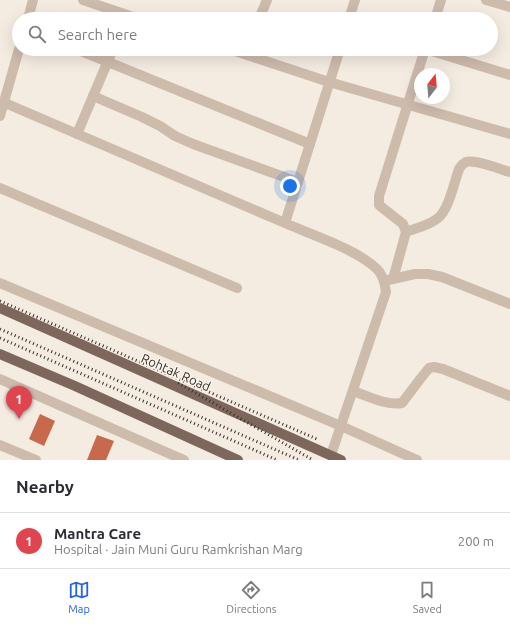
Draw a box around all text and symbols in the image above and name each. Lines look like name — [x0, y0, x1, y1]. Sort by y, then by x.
search box — [12, 12, 498, 56]
icon: search — [26, 23, 48, 45]
text: Search here — [58, 26, 137, 43]
north arrow — [414, 68, 450, 104]
your location — [280, 176, 300, 196]
street label: Rohtak Road — [139, 350, 213, 394]
pin: 1 — [6, 386, 32, 419]
text: Nearby — [16, 477, 74, 496]
text: Mantra Care — [54, 525, 141, 542]
text: 1 — [25, 534, 33, 548]
text: 200 m — [458, 534, 494, 548]
text: Hospital · Jain Muni Guru Ramkrishan Marg — [54, 542, 303, 556]
tab: Map — [68, 579, 90, 615]
tab: Directions — [226, 579, 276, 615]
tab: Saved — [413, 579, 442, 615]

